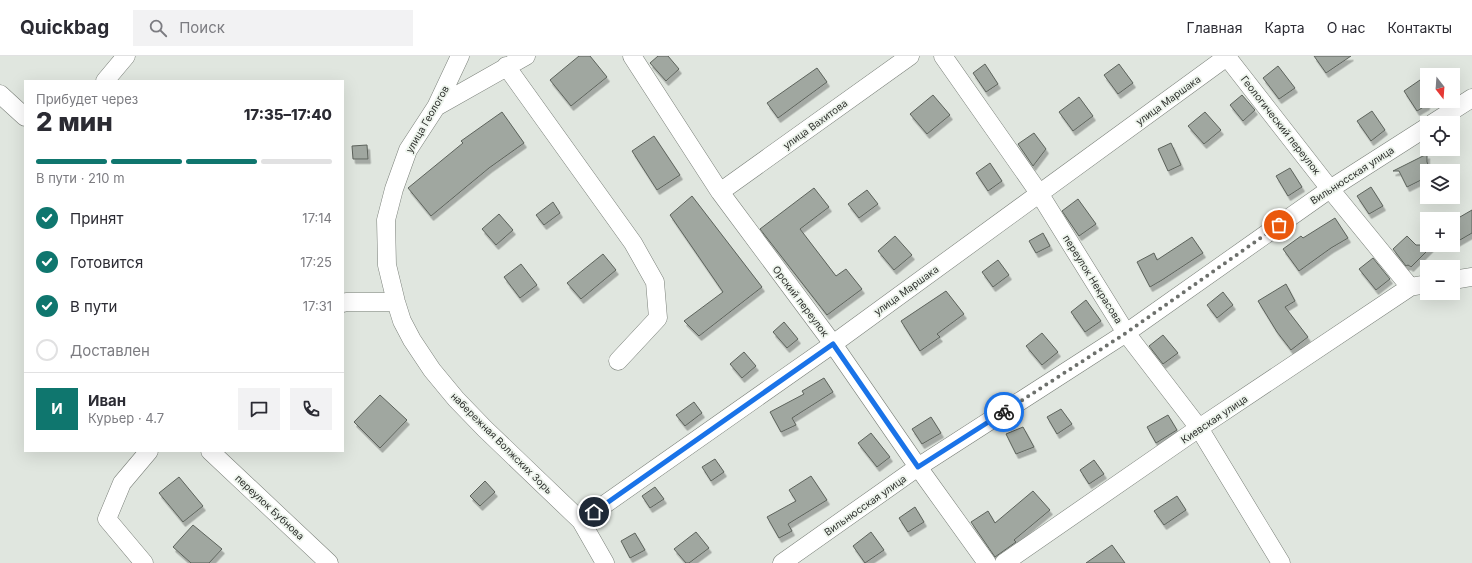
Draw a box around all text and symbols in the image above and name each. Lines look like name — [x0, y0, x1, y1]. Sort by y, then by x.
search box — [133, 10, 413, 46]
text: Quickbag — [20, 16, 109, 39]
icon: search — [147, 17, 169, 39]
text: Поиск — [179, 18, 225, 37]
text: Главная — [1187, 19, 1242, 36]
text: Карта — [1264, 19, 1305, 36]
text: О нас — [1327, 19, 1365, 36]
text: Контакты — [1387, 19, 1452, 36]
north arrow — [1420, 68, 1460, 108]
map controls — [1420, 68, 1460, 300]
street label: улица Маршака — [1133, 73, 1203, 127]
street label: Геологический переулок — [1239, 73, 1324, 177]
street label: улица Геологов — [403, 83, 451, 155]
text: Прибудет через — [36, 91, 138, 107]
street label: улица Вахитова — [781, 97, 849, 151]
text: 17:35–17:40 — [244, 105, 332, 124]
text: 2 мин — [36, 106, 113, 137]
button: locate — [1420, 116, 1460, 156]
street label: Вильнюсская улица — [1308, 143, 1396, 207]
button: layers — [1420, 164, 1460, 204]
text: В пути · 210 m — [36, 170, 125, 186]
icon: check — [36, 207, 58, 229]
pin — [1262, 208, 1296, 242]
text: Принят — [70, 209, 123, 228]
text: 17:14 — [302, 210, 332, 226]
button: + — [1420, 212, 1460, 252]
icon: bag — [1268, 214, 1290, 236]
street label: переулок Некрасова — [1061, 233, 1125, 325]
icon: check — [36, 251, 58, 273]
text: Готовится — [70, 253, 143, 272]
text: 17:25 — [300, 254, 332, 270]
button: − — [1420, 260, 1460, 300]
street label: Орский переулок — [771, 263, 832, 339]
street label: улица Маршака — [871, 263, 941, 317]
icon: check — [36, 295, 58, 317]
text: В пути — [70, 297, 117, 316]
text: 17:31 — [303, 298, 332, 314]
text: Доставлен — [70, 341, 150, 360]
button: chat — [238, 388, 280, 430]
button: phone — [290, 388, 332, 430]
street label: набережная Волжских Зорь — [449, 390, 555, 496]
text: Иван — [88, 391, 126, 410]
courier — [984, 392, 1024, 432]
street label: Киевская улица — [1178, 392, 1250, 446]
text: И — [51, 399, 63, 418]
icon: bike — [993, 401, 1015, 423]
text: Курьер · 4.7 — [88, 410, 164, 426]
street label: переулок Бубнова — [233, 472, 307, 542]
street label: Вильнюсская улица — [822, 472, 908, 538]
pin — [577, 495, 611, 529]
icon: home — [583, 501, 605, 523]

